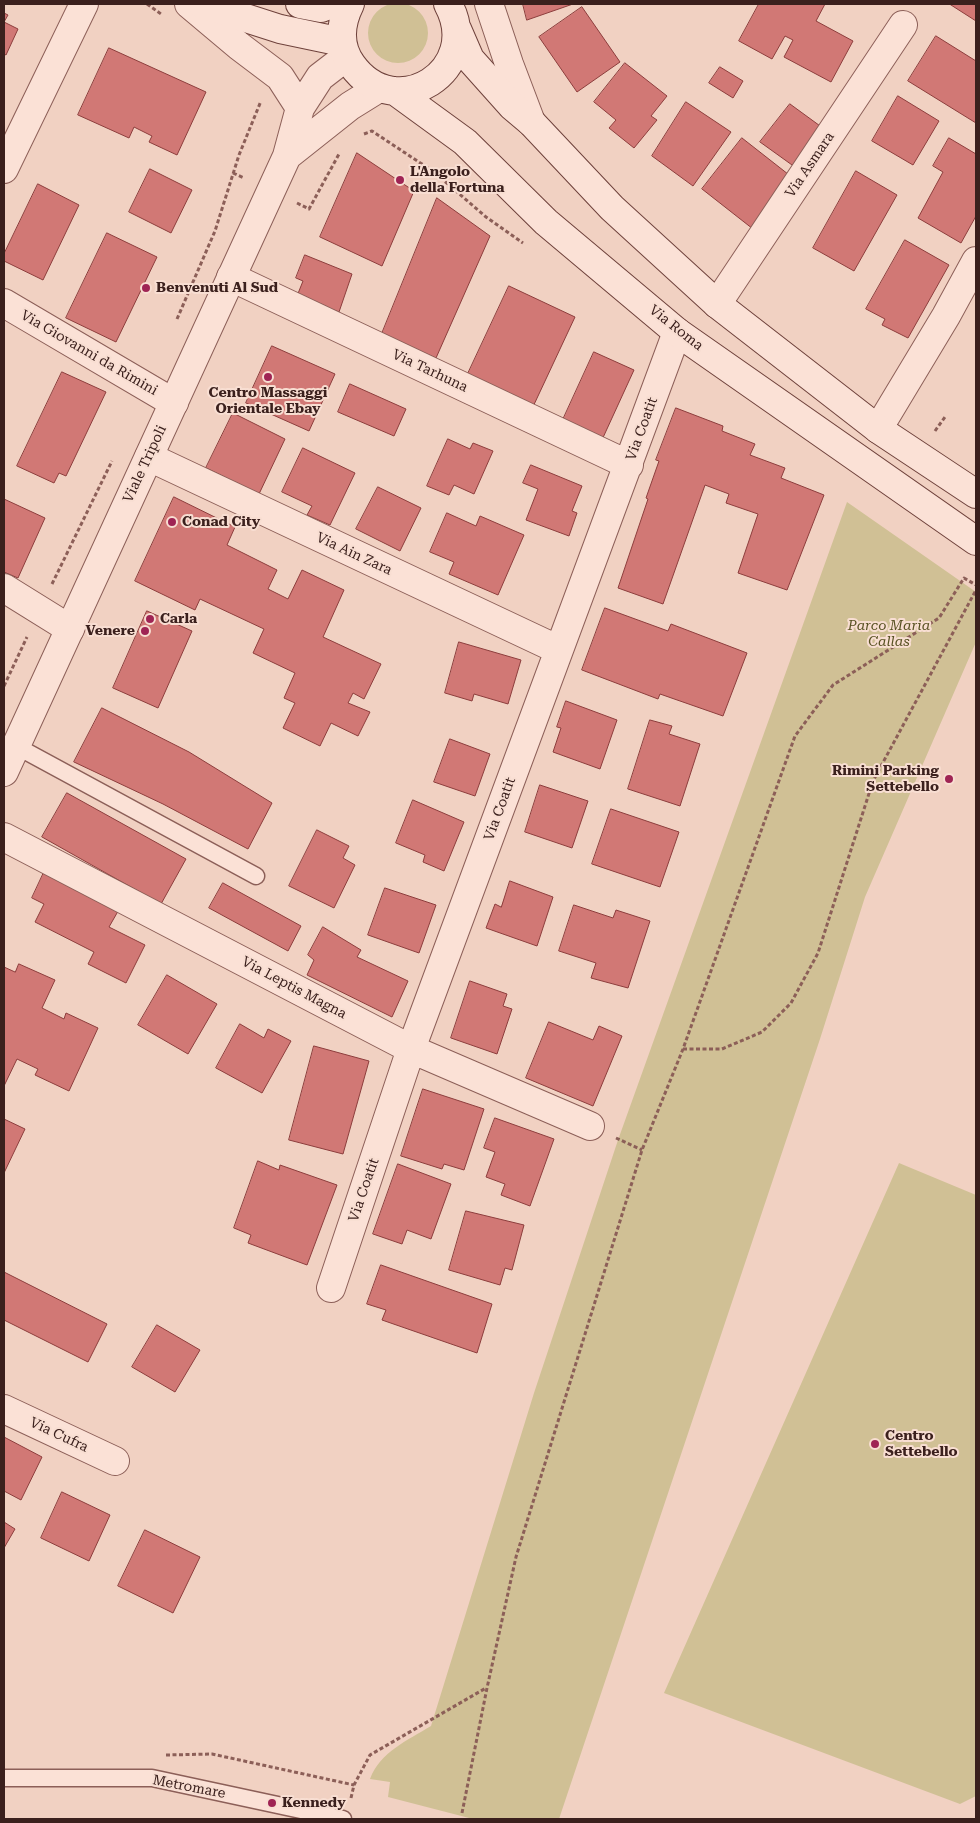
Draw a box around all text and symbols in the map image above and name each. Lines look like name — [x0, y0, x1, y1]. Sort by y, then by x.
street label: Via Asmara — [782, 129, 838, 201]
place label: L'Angolo della Fortuna — [410, 164, 504, 196]
marker: L'Angolo della Fortuna — [394, 174, 406, 186]
place label: Benvenuti Al Sud — [156, 280, 278, 296]
marker: Benvenuti Al Sud — [140, 282, 152, 294]
street label: Via Roma — [646, 302, 706, 354]
street label: Via Giovanni da Rimini — [17, 307, 161, 399]
street label: Via Tarhuna — [390, 346, 470, 396]
marker: Centro Massaggi Orientale Ebay — [262, 371, 274, 383]
place label: Centro Massaggi Orientale Ebay — [209, 385, 327, 418]
street label: Via Coatit — [623, 395, 661, 463]
street label: Viale Tripoli — [120, 423, 170, 505]
place label: Conad City — [182, 514, 260, 530]
marker: Conad City — [166, 516, 178, 528]
street label: Via Ain Zara — [313, 529, 395, 579]
place label: Carla — [160, 611, 197, 627]
marker: Carla — [144, 613, 156, 625]
park label: Parco Maria Callas — [848, 618, 930, 650]
place label: Venere — [85, 623, 135, 639]
marker: Venere — [139, 625, 151, 637]
place label: Rimini Parking Settebello — [832, 763, 939, 796]
marker: Rimini Parking Settebello — [943, 773, 955, 785]
street label: Via Coatit — [481, 775, 519, 843]
street label: Via Leptis Magna — [239, 953, 349, 1023]
street label: Via Coatit — [345, 1156, 383, 1224]
street label: Via Cufra — [27, 1414, 91, 1456]
place label: Centro Settebello — [885, 1428, 958, 1460]
marker: Centro Settebello — [869, 1438, 881, 1450]
street label: Metromare — [151, 1772, 227, 1802]
place label: Kennedy — [282, 1795, 346, 1811]
marker: Kennedy — [266, 1797, 278, 1809]

